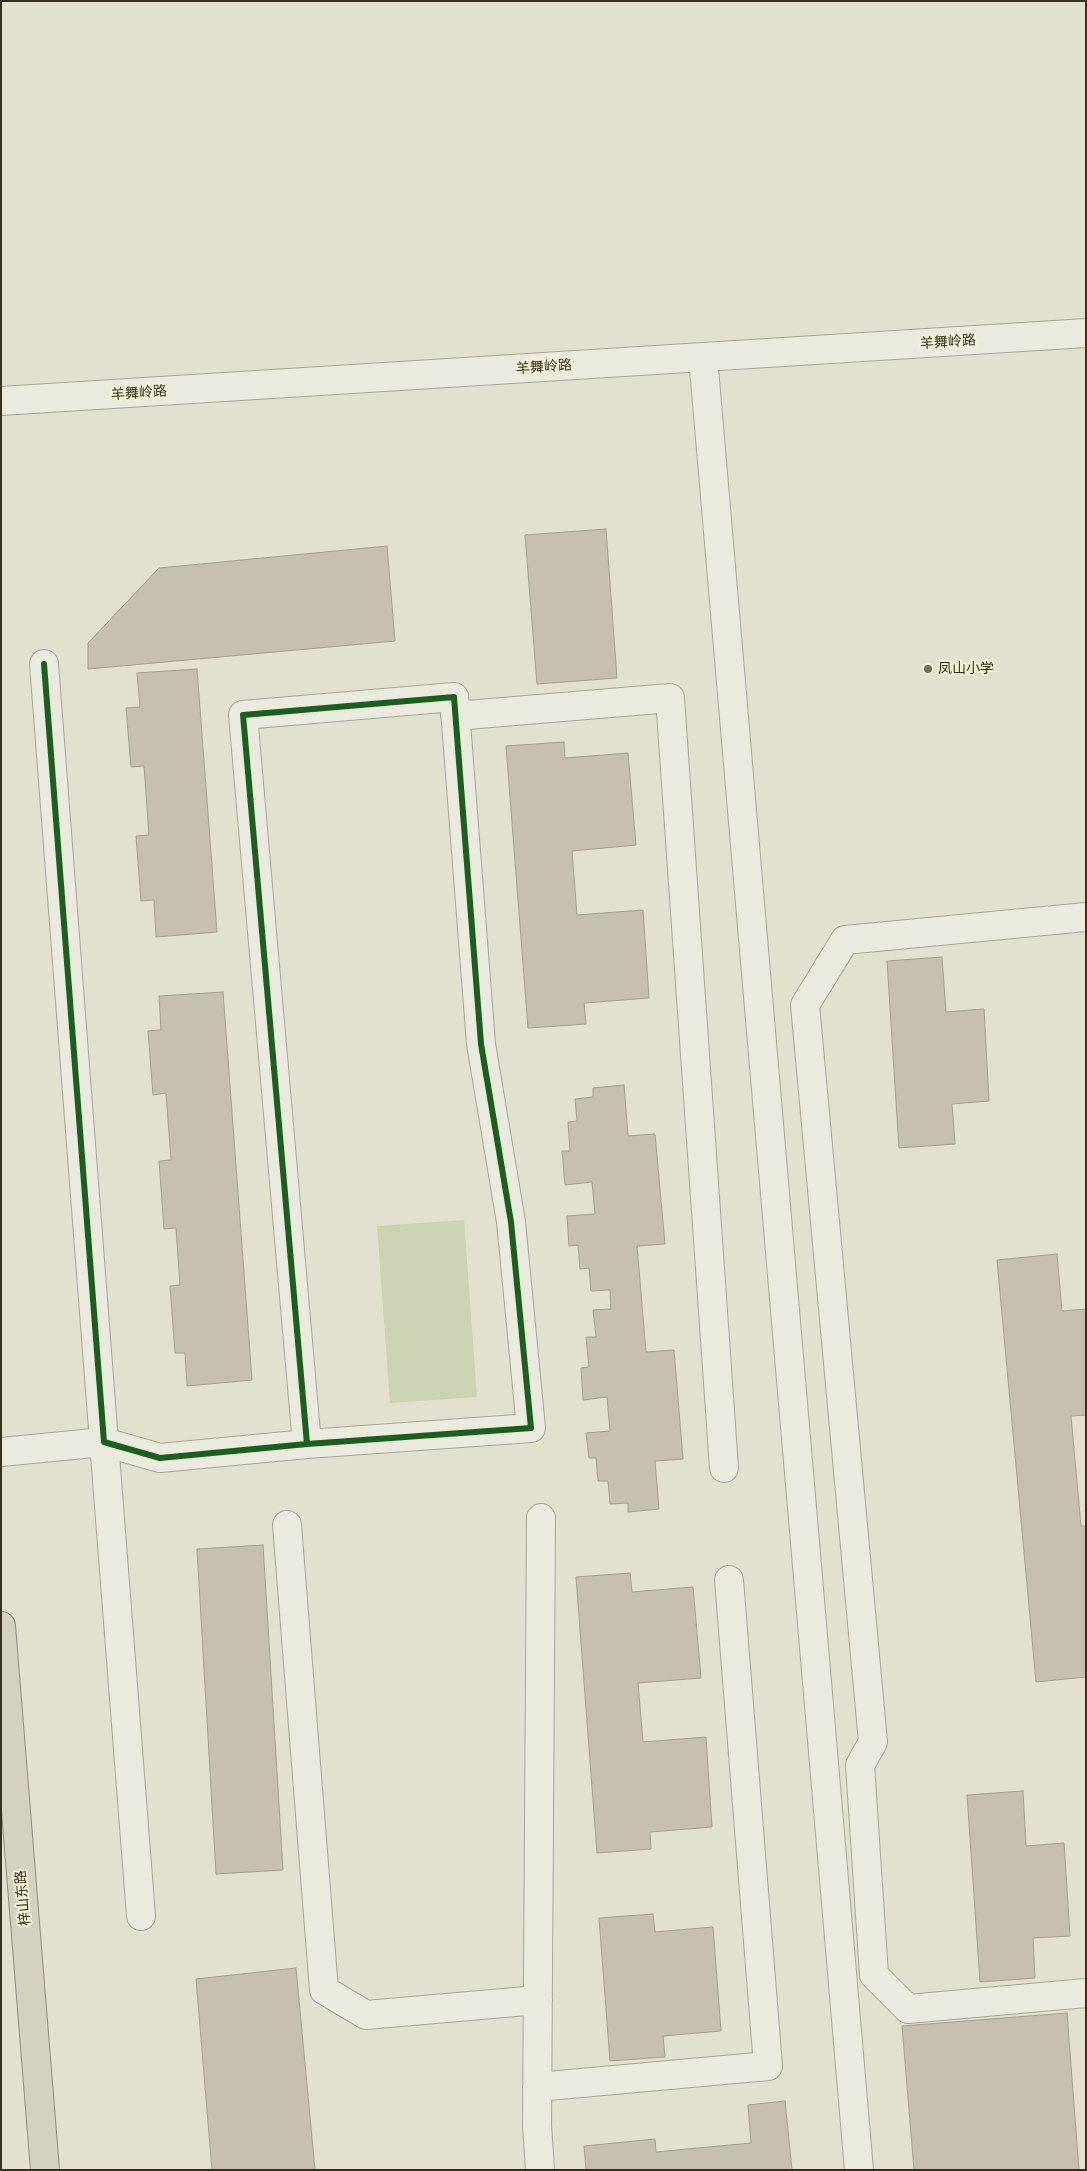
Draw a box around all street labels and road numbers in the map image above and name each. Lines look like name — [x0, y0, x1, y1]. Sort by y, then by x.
street label: 羊舞岭路 — [919, 332, 977, 352]
street label: 羊舞岭路 — [515, 357, 573, 377]
street label: 羊舞岭路 — [110, 383, 168, 403]
street label: 梓山东路 — [12, 1869, 34, 1927]

